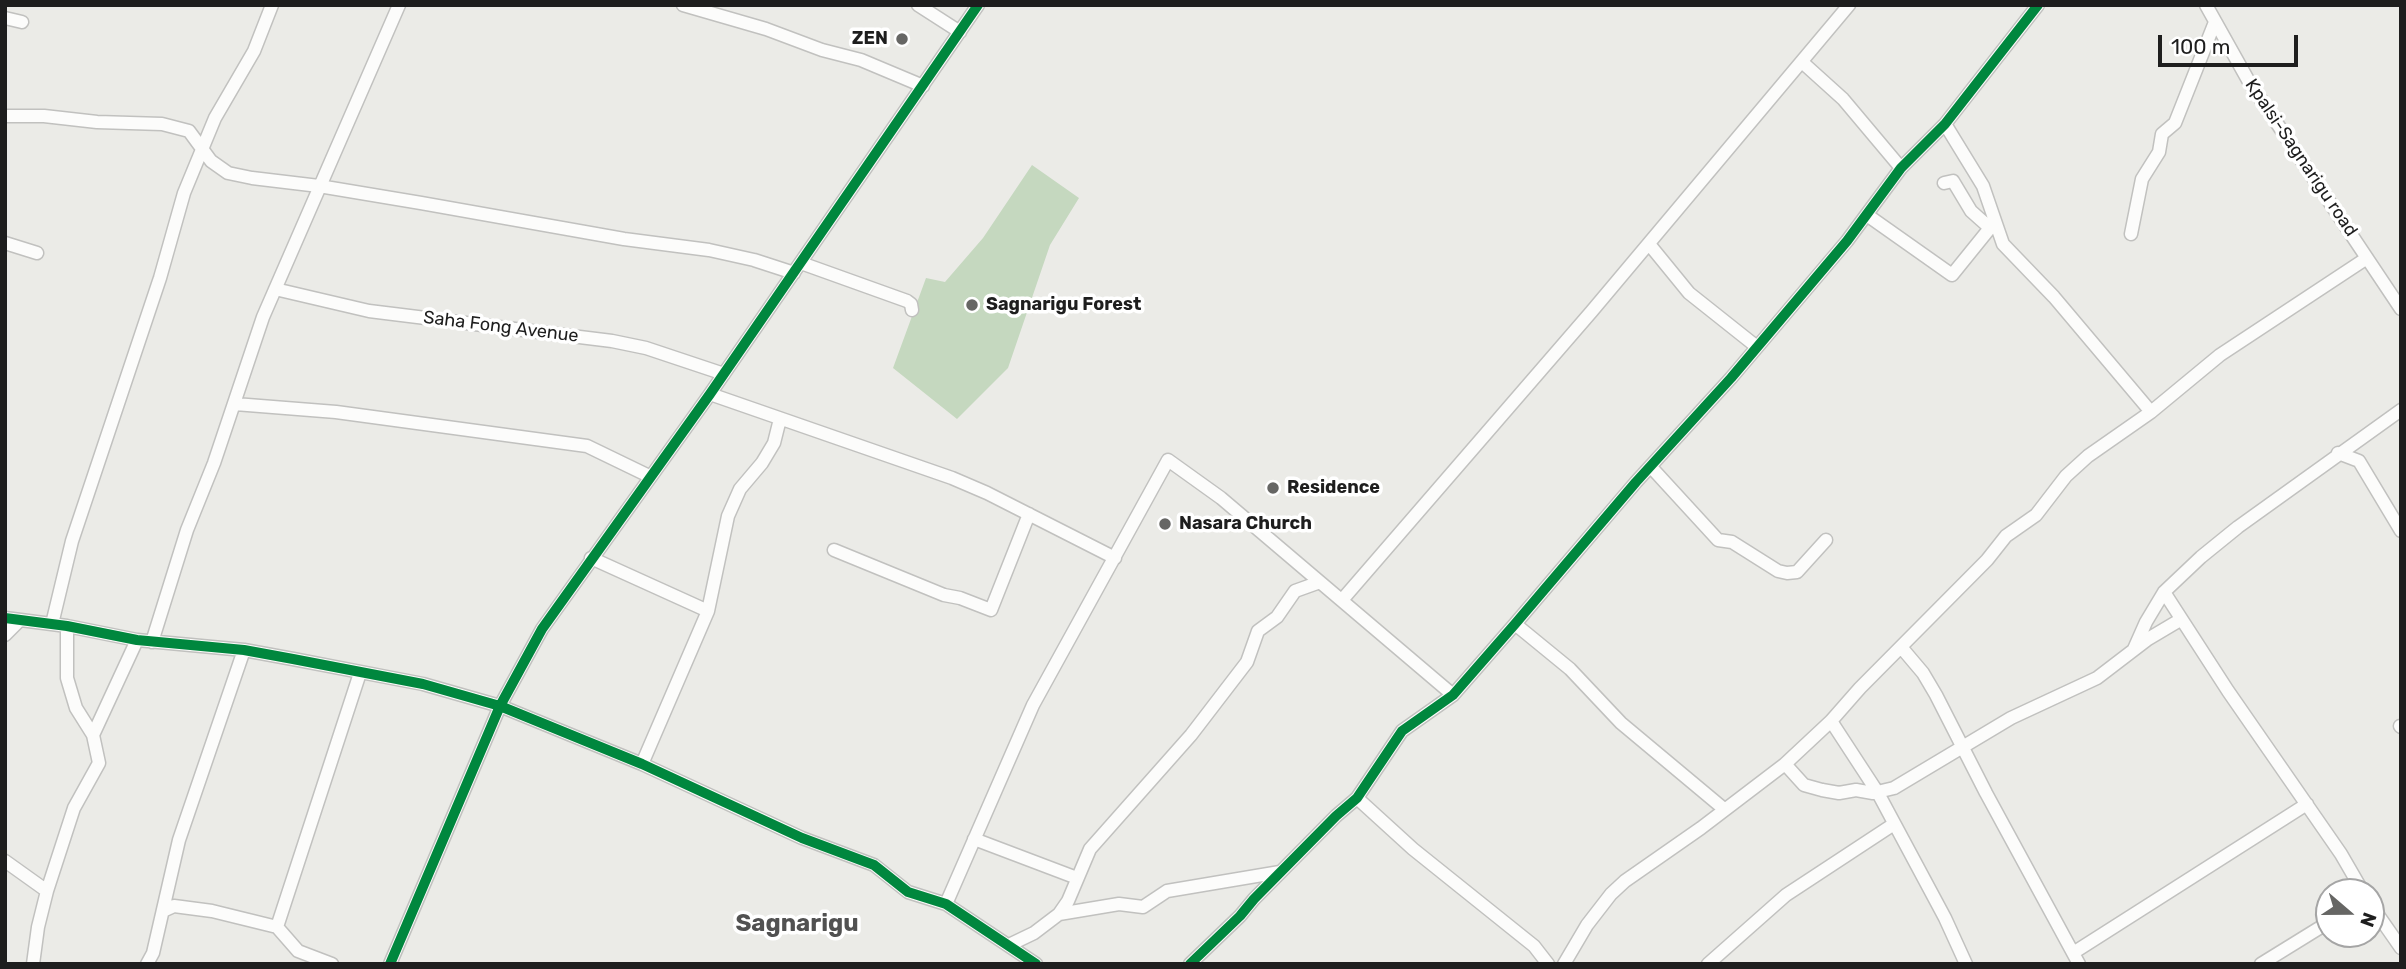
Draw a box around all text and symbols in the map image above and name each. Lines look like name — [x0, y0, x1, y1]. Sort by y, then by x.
scale bar — [2161, 21, 2301, 65]
place label: ZEN — [852, 28, 888, 50]
marker: ZEN — [894, 31, 910, 47]
text: 100 m — [2171, 34, 2230, 59]
street label: Kpalsi-Sagnarigu road — [2240, 75, 2362, 241]
place label: Sagnarigu Forest — [986, 294, 1141, 316]
marker: Sagnarigu Forest — [964, 297, 980, 313]
street label: Saha Fong Avenue — [422, 307, 580, 347]
place label: Residence — [1287, 477, 1380, 499]
marker: Residence — [1265, 480, 1281, 496]
place label: Nasara Church — [1179, 513, 1312, 535]
marker: Nasara Church — [1157, 516, 1173, 532]
north arrow — [2315, 878, 2385, 948]
text: N — [2355, 909, 2381, 930]
district label: Sagnarigu — [735, 910, 859, 938]

